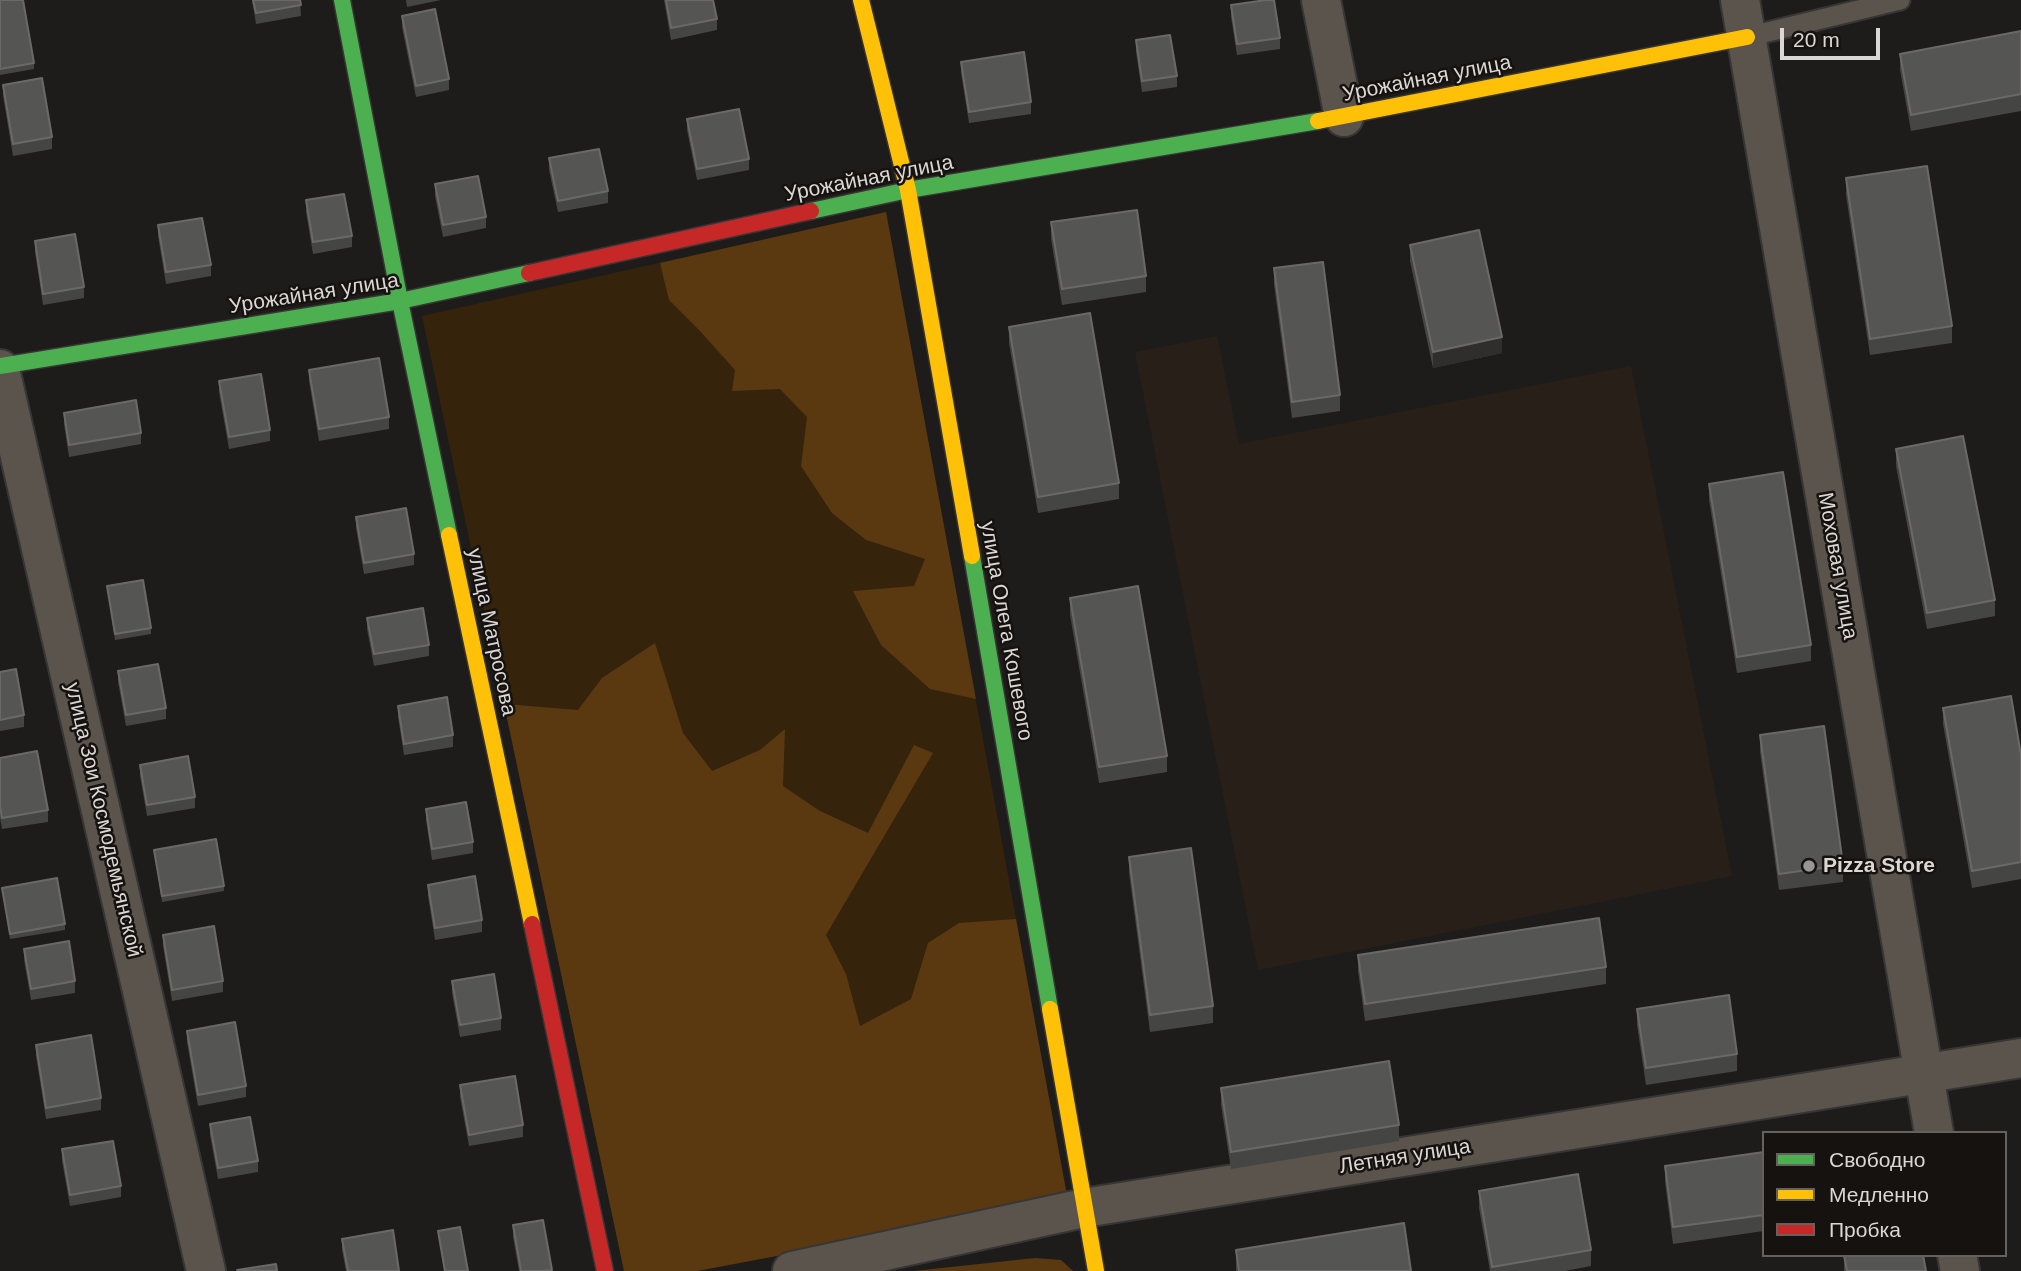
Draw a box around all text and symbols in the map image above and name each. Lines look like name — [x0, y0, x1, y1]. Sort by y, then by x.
scale bar — [1783, 14, 1883, 58]
text: 20 m — [1793, 28, 1840, 51]
street label: Урожайная улица — [1341, 50, 1513, 108]
street label: Урожайная улица — [783, 150, 955, 208]
street label: Урожайная улица — [227, 268, 401, 320]
street label: Моховая улица — [1812, 491, 1862, 641]
street label: улица Олега Кошевого — [974, 519, 1038, 743]
street label: улица Матросова — [461, 546, 521, 718]
street label: улица Зои Космодемьянской — [59, 680, 147, 960]
place label: Pizza Store — [1823, 853, 1935, 879]
marker: Pizza Store — [1801, 858, 1817, 874]
legend — [1762, 1131, 2007, 1257]
street label: Летняя улица — [1338, 1134, 1472, 1180]
text: Свободно — [1829, 1148, 1926, 1171]
text: Медленно — [1829, 1183, 1929, 1206]
text: Пробка — [1829, 1218, 1901, 1241]

